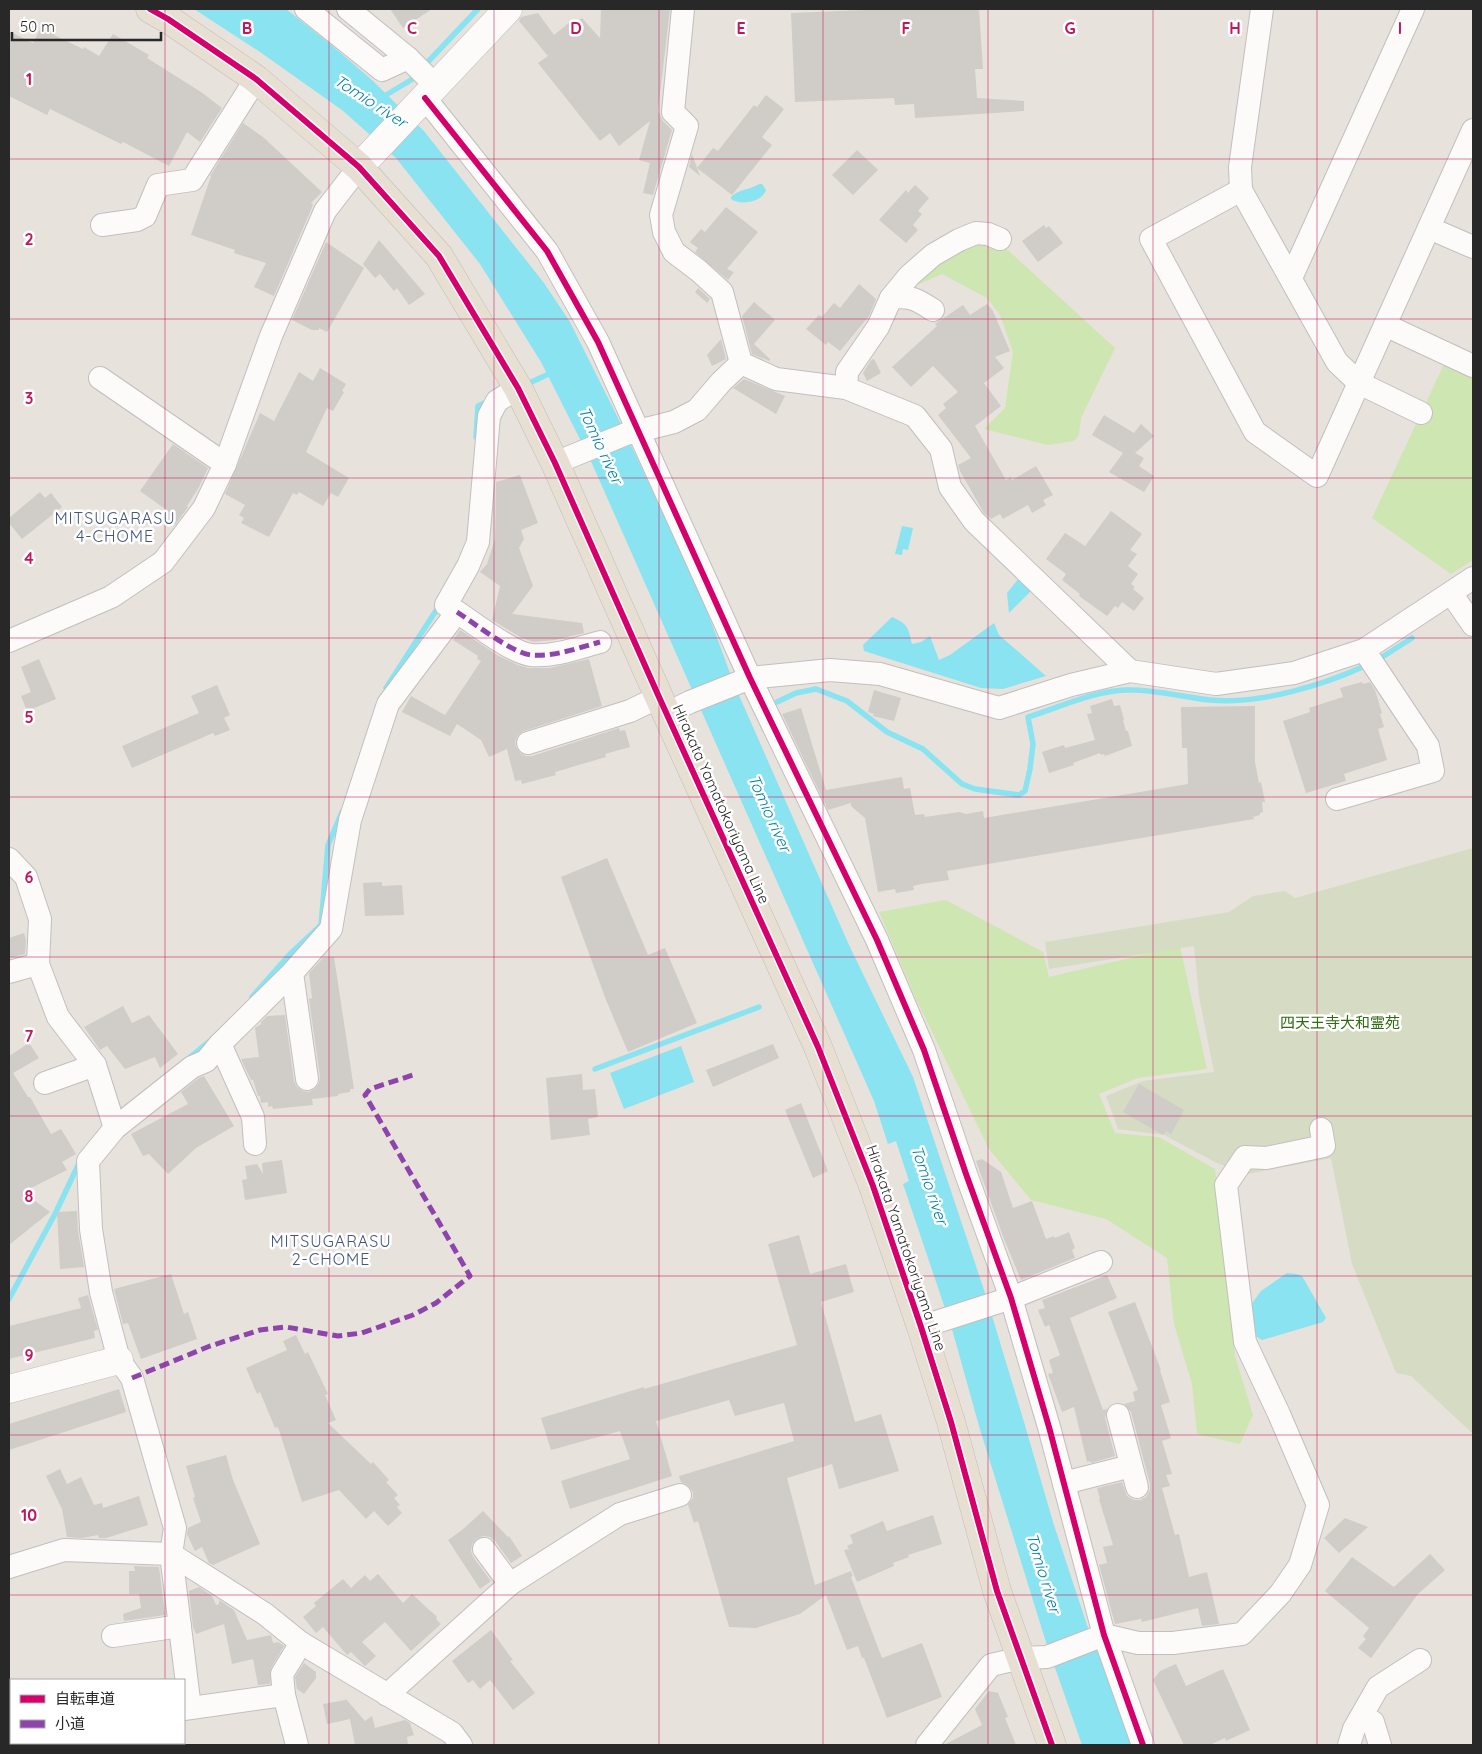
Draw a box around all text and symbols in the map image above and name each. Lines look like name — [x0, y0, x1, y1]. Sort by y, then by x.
scale bar — [12, 10, 161, 42]
text: 50 m — [20, 17, 55, 36]
text: B — [242, 18, 252, 38]
text: C — [407, 18, 417, 38]
text: D — [570, 18, 582, 38]
text: E — [736, 18, 746, 38]
text: F — [902, 18, 911, 38]
text: G — [1064, 18, 1076, 38]
text: H — [1229, 18, 1241, 38]
text: I — [1398, 18, 1402, 38]
text: 1 — [26, 69, 32, 89]
water label: Tomio river — [331, 70, 413, 133]
text: 2 — [24, 229, 34, 249]
text: 3 — [25, 388, 33, 408]
water label: Tomio river — [574, 403, 628, 488]
district label: MITSUGARASU 4-CHOME — [54, 508, 176, 546]
text: 4 — [24, 548, 34, 568]
street label: Hirakata Yamatokoriyama Line — [669, 701, 774, 907]
text: 5 — [24, 707, 34, 727]
water label: Tomio river — [744, 771, 797, 856]
text: 6 — [25, 867, 34, 887]
park label: 四天王寺大和霊苑 — [1280, 1013, 1400, 1032]
text: 7 — [25, 1026, 34, 1046]
street label: Hirakata Yamatokoriyama Line — [862, 1142, 951, 1353]
water label: Tomio river — [907, 1143, 954, 1229]
text: 8 — [25, 1186, 34, 1206]
district label: MITSUGARASU 2-CHOME — [270, 1231, 392, 1269]
text: 9 — [24, 1345, 34, 1365]
text: 10 — [21, 1505, 37, 1525]
water label: Tomio river — [1022, 1531, 1066, 1617]
legend — [10, 1679, 185, 1744]
text: 自転車道 — [55, 1689, 115, 1708]
text: 小道 — [55, 1714, 85, 1733]

